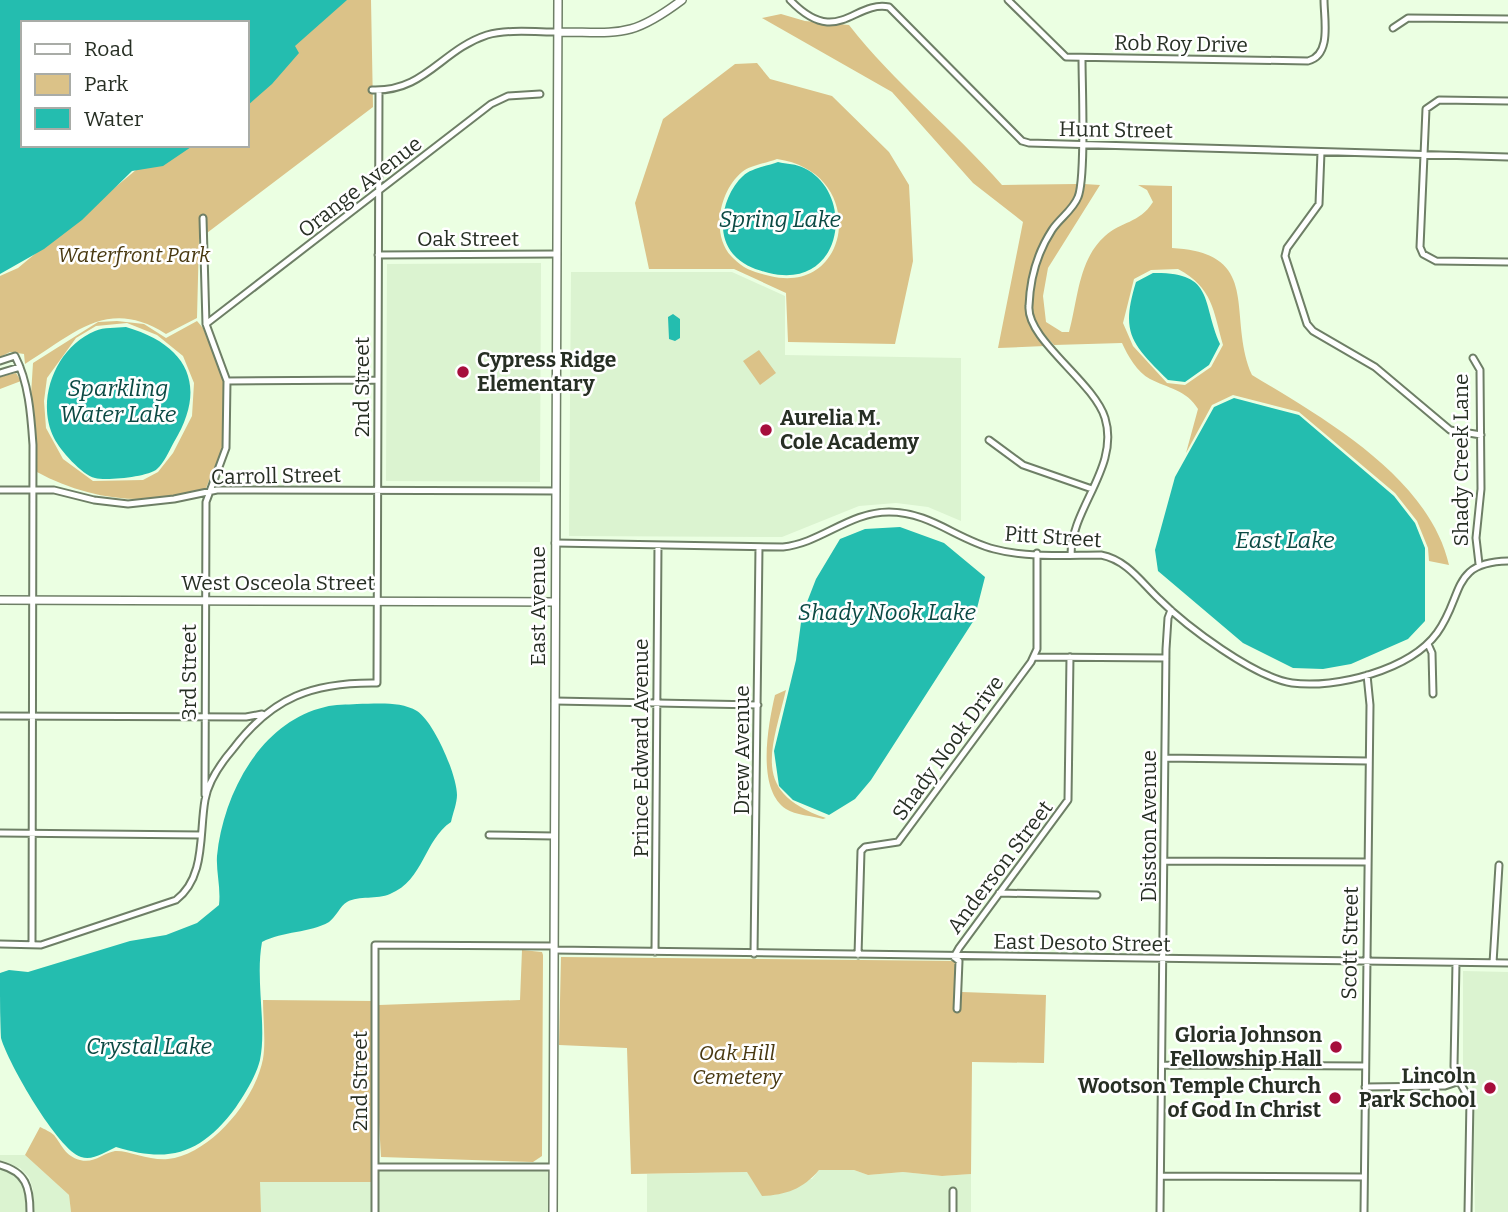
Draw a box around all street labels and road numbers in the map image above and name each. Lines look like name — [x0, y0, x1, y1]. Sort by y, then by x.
street label: Rob Roy Drive — [1114, 30, 1248, 58]
street label: Hunt Street — [1059, 116, 1174, 144]
street label: Orange Avenue — [293, 131, 427, 243]
street label: Oak Street — [417, 226, 519, 252]
street label: 2nd Street — [349, 336, 375, 437]
street label: Shady Creek Lane — [1448, 373, 1474, 547]
street label: Carroll Street — [211, 462, 342, 490]
street label: Pitt Street — [1004, 521, 1103, 553]
street label: East Avenue — [525, 546, 551, 666]
street label: West Osceola Street — [181, 570, 375, 596]
street label: 3rd Street — [176, 623, 202, 720]
street label: Prince Edward Avenue — [628, 639, 654, 857]
street label: Shady Nook Drive — [887, 670, 1009, 826]
street label: Drew Avenue — [729, 685, 755, 815]
street label: Disston Avenue — [1136, 750, 1162, 902]
street label: Anderson Street — [942, 795, 1059, 939]
street label: Scott Street — [1336, 886, 1364, 1000]
street label: East Desoto Street — [993, 928, 1171, 958]
street label: 2nd Street — [347, 1030, 373, 1131]

